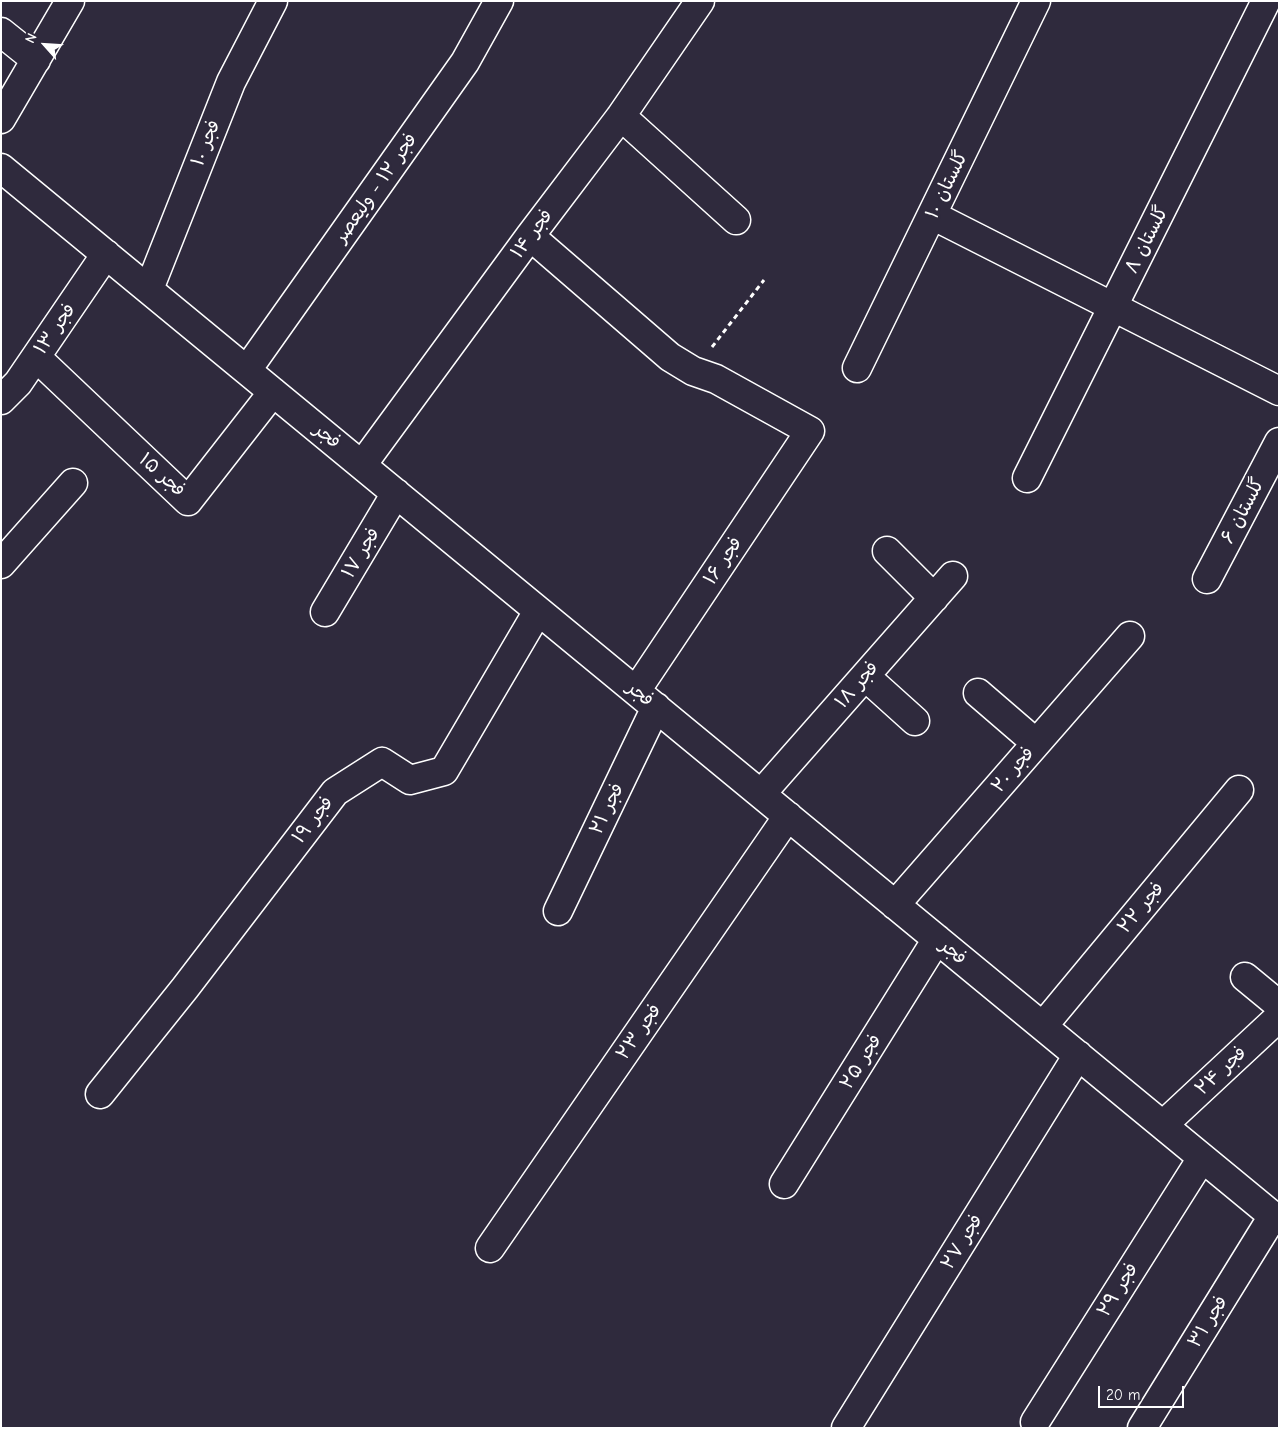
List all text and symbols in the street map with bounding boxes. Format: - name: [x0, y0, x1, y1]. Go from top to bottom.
- north arrow: [20, 20, 70, 70]
- text: N: [21, 30, 41, 46]
- street label: فجر ۱۰: [186, 117, 226, 169]
- street label: فجر ۱۲ - ولیعصر: [330, 129, 422, 247]
- street label: گلستان ۱۰: [921, 147, 973, 223]
- street label: گلستان ۸: [1120, 202, 1174, 278]
- street label: فجر ۱۴: [506, 205, 558, 263]
- street label: فجر ۱۳: [29, 299, 81, 359]
- street label: فجر: [309, 418, 345, 454]
- street label: فجر ۱۵: [134, 448, 190, 502]
- street label: گلستان ۶: [1216, 474, 1270, 548]
- street label: فجر ۱۷: [337, 524, 385, 582]
- street label: فجر ۱۶: [699, 533, 747, 589]
- street label: فجر ۱۸: [830, 657, 884, 713]
- street label: فجر: [622, 676, 658, 712]
- street label: فجر ۲۰: [987, 742, 1039, 798]
- street label: فجر ۲۱: [585, 780, 629, 838]
- street label: فجر ۱۹: [288, 792, 338, 848]
- street label: فجر ۲۲: [1113, 878, 1169, 938]
- street label: فجر: [935, 934, 971, 970]
- street label: فجر ۲۳: [612, 1000, 666, 1064]
- street label: فجر ۲۵: [835, 1030, 887, 1094]
- street label: فجر ۲۴: [1191, 1042, 1251, 1100]
- street label: فجر ۲۷: [936, 1210, 988, 1274]
- street label: فجر ۲۹: [1093, 1259, 1143, 1321]
- street label: فجر ۳۱: [1183, 1292, 1233, 1352]
- scale bar: [1100, 1376, 1186, 1408]
- text: 20 m: [1106, 1386, 1140, 1404]

